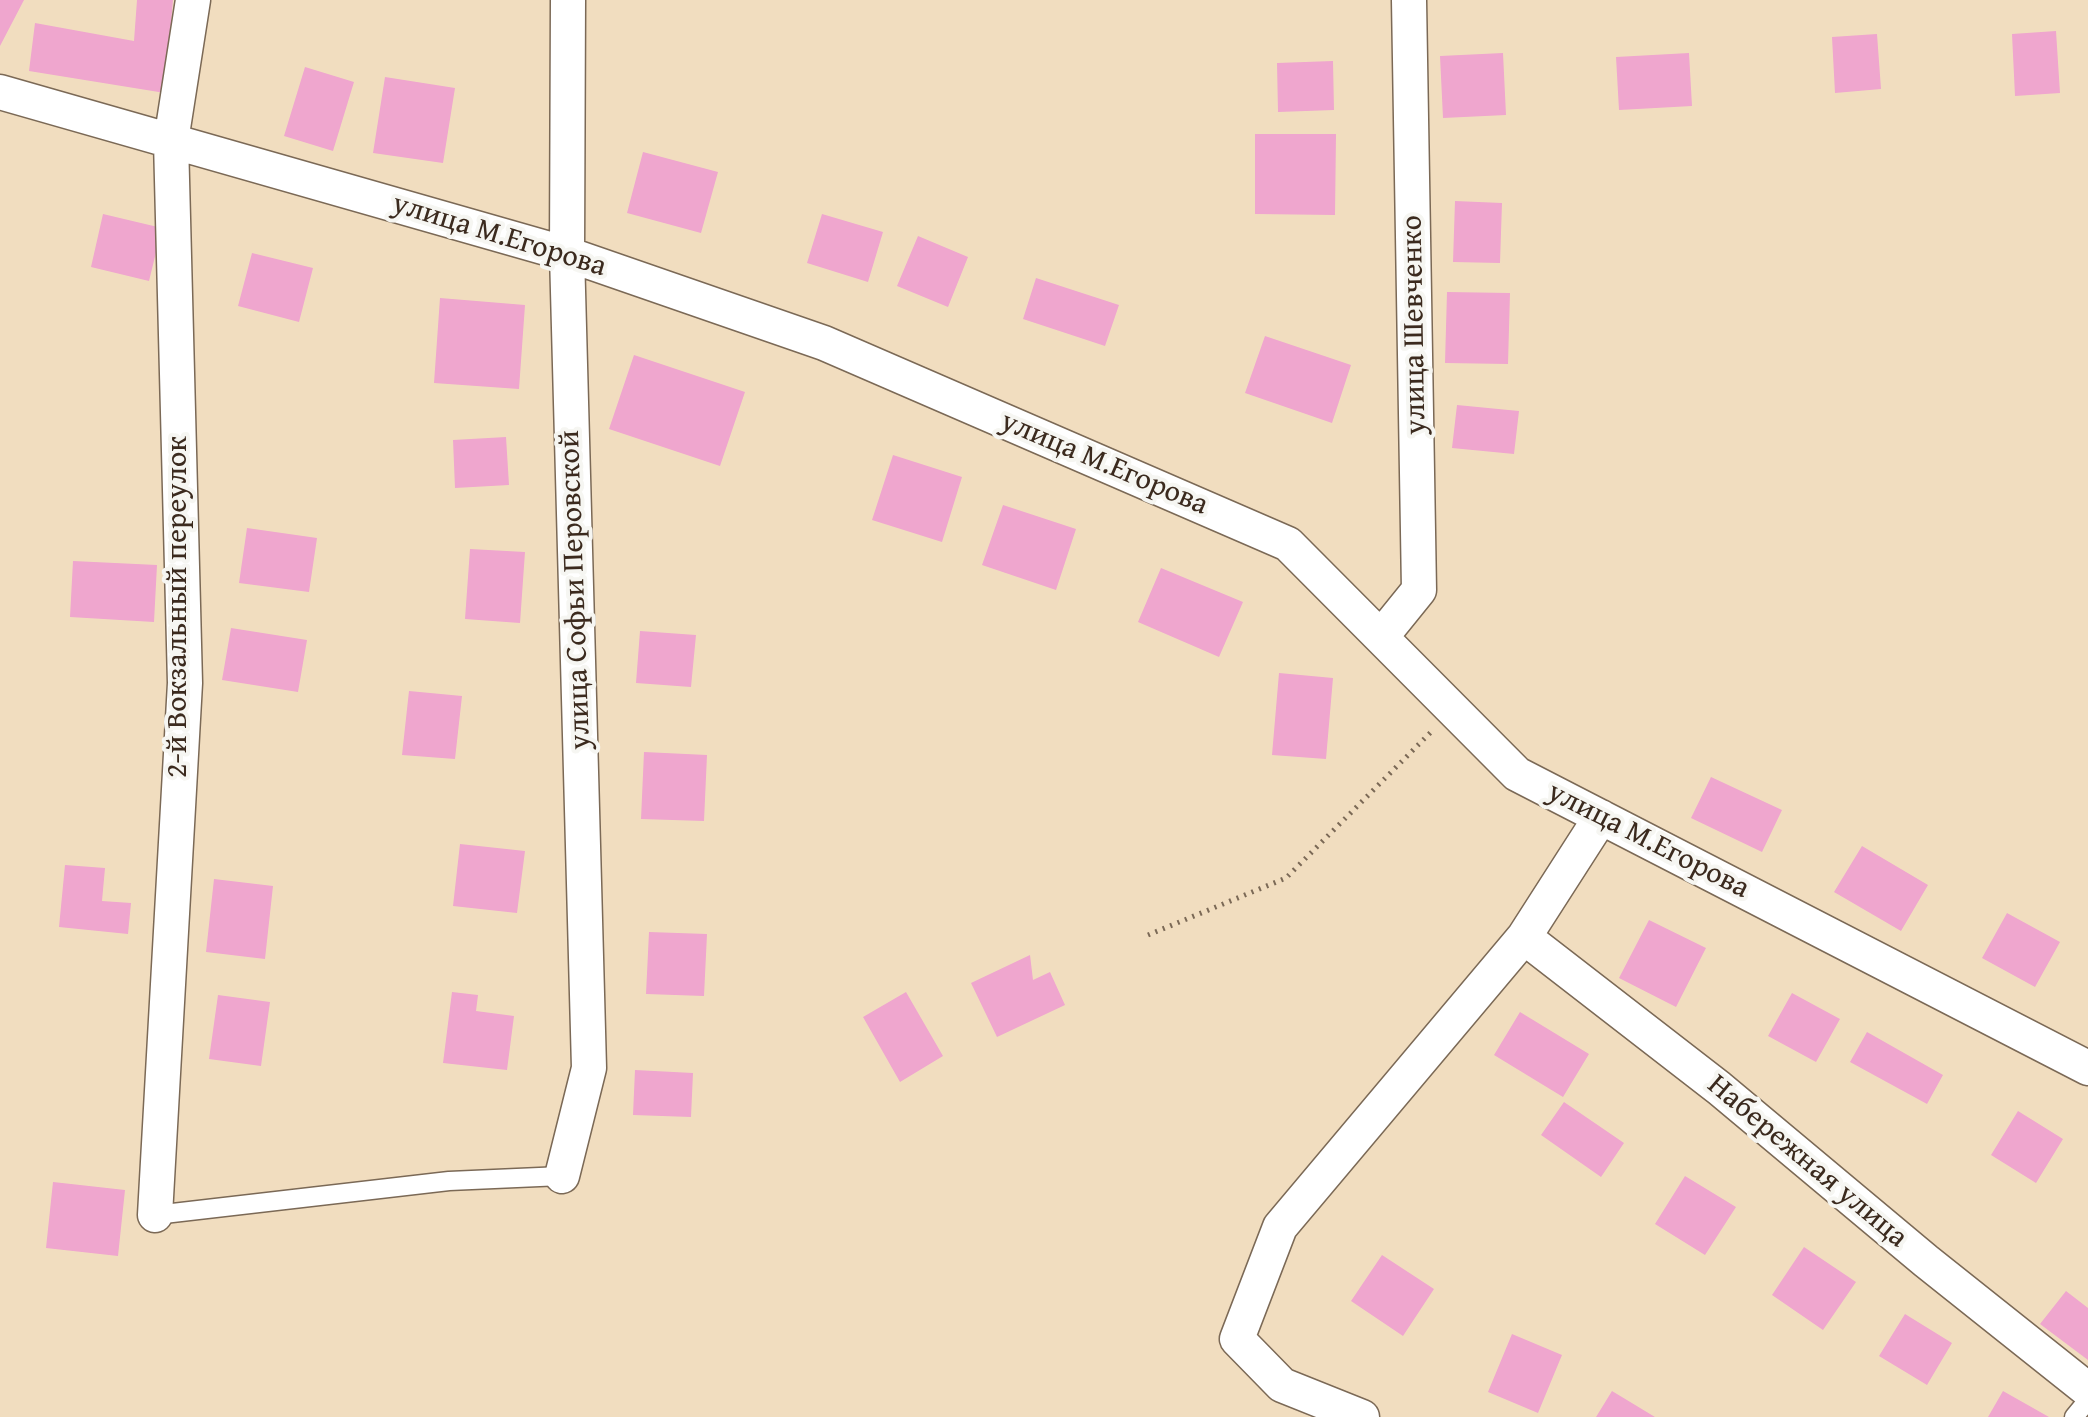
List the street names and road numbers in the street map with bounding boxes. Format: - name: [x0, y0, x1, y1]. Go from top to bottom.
- street label: улица М.Егорова: [388, 186, 610, 286]
- street label: улица Шевченко: [1395, 215, 1435, 435]
- street label: улица М.Егорова: [995, 404, 1213, 524]
- street label: улица Софьи Перовской: [552, 430, 600, 750]
- street label: 2-й Вокзальный переулок: [160, 436, 196, 778]
- street label: улица М.Егорова: [1541, 775, 1755, 907]
- street label: Набережная улица: [1700, 1068, 1914, 1256]

